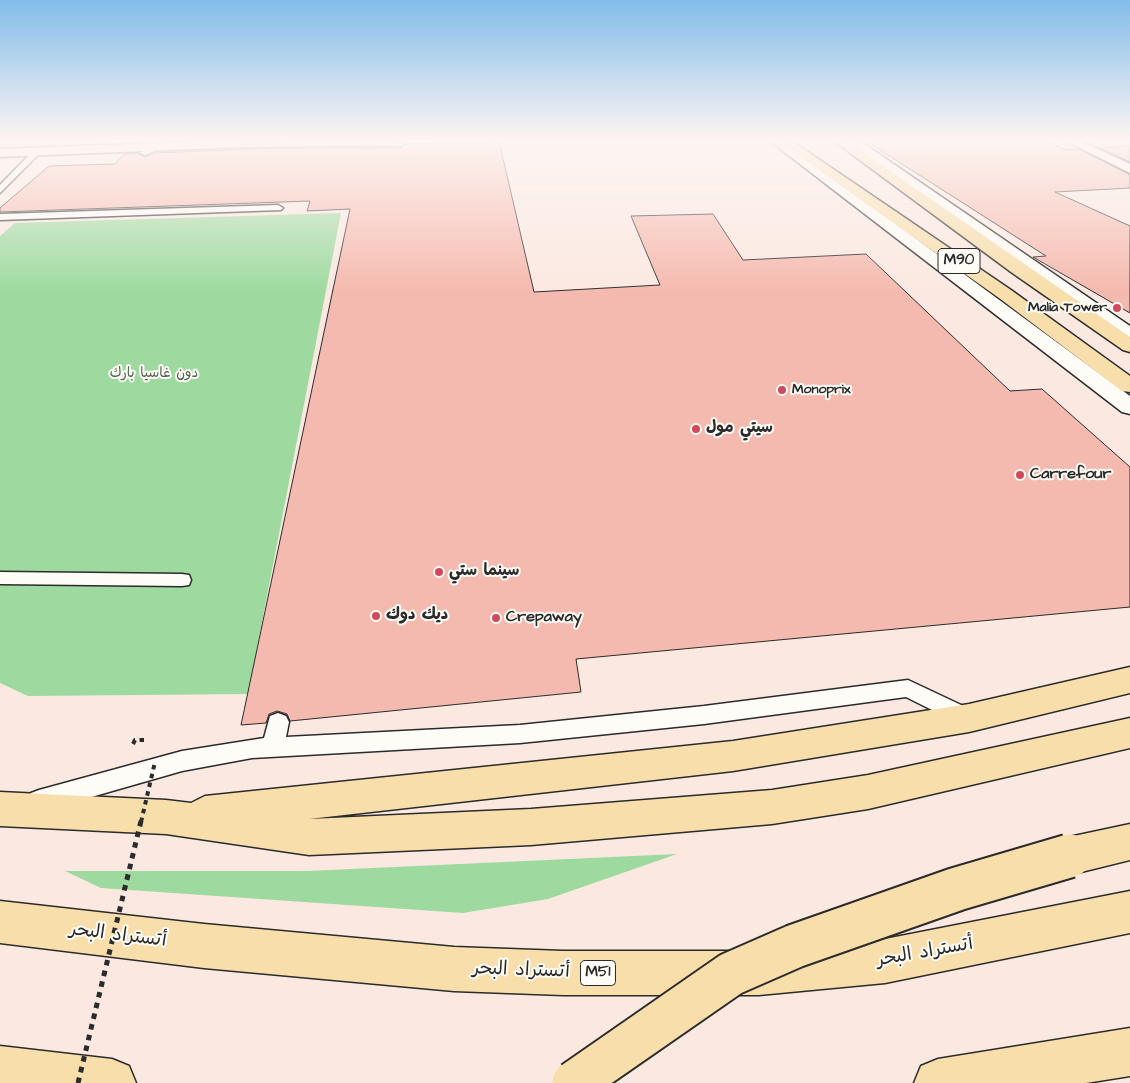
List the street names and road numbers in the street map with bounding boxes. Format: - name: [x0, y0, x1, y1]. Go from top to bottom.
- road number: M90: [938, 248, 980, 274]
- street label: أتستراد البحر: [68, 919, 168, 953]
- street label: أتستراد البحر: [875, 933, 975, 973]
- street label: أتستراد البحر: [472, 958, 570, 984]
- road number: M51: [580, 960, 616, 986]

